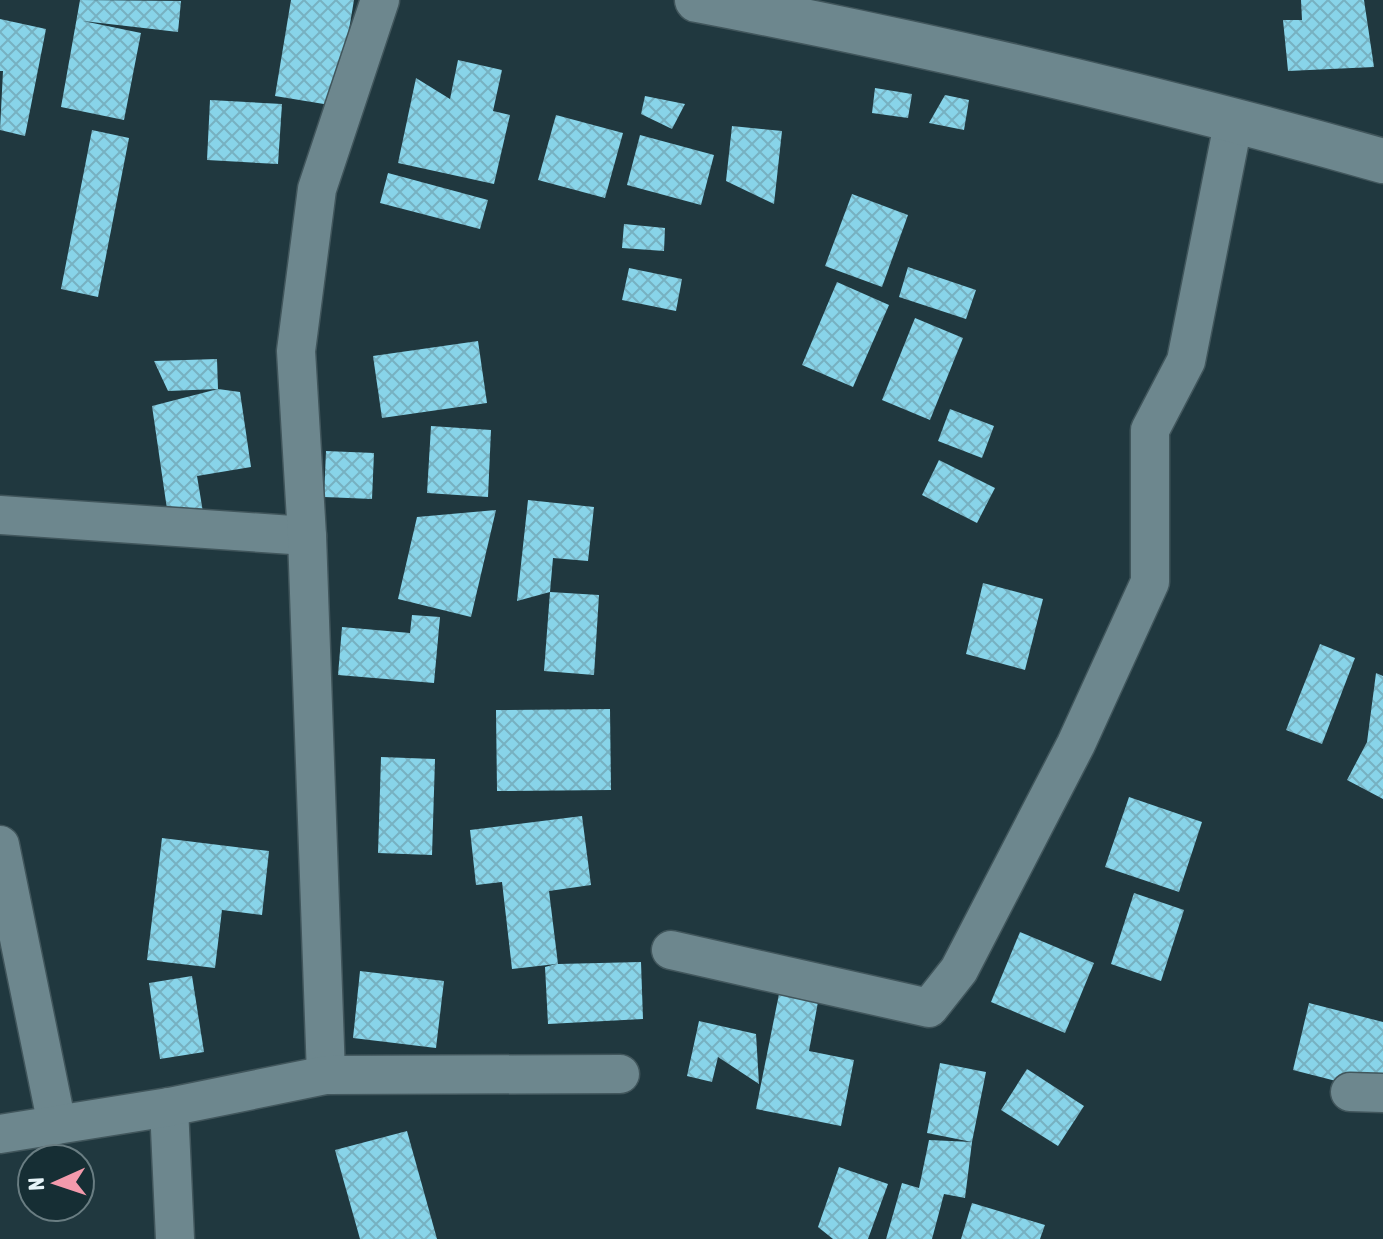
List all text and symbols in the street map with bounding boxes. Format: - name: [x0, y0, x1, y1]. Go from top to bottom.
- north arrow: [16, 1143, 96, 1223]
- text: N: [23, 1177, 49, 1191]

